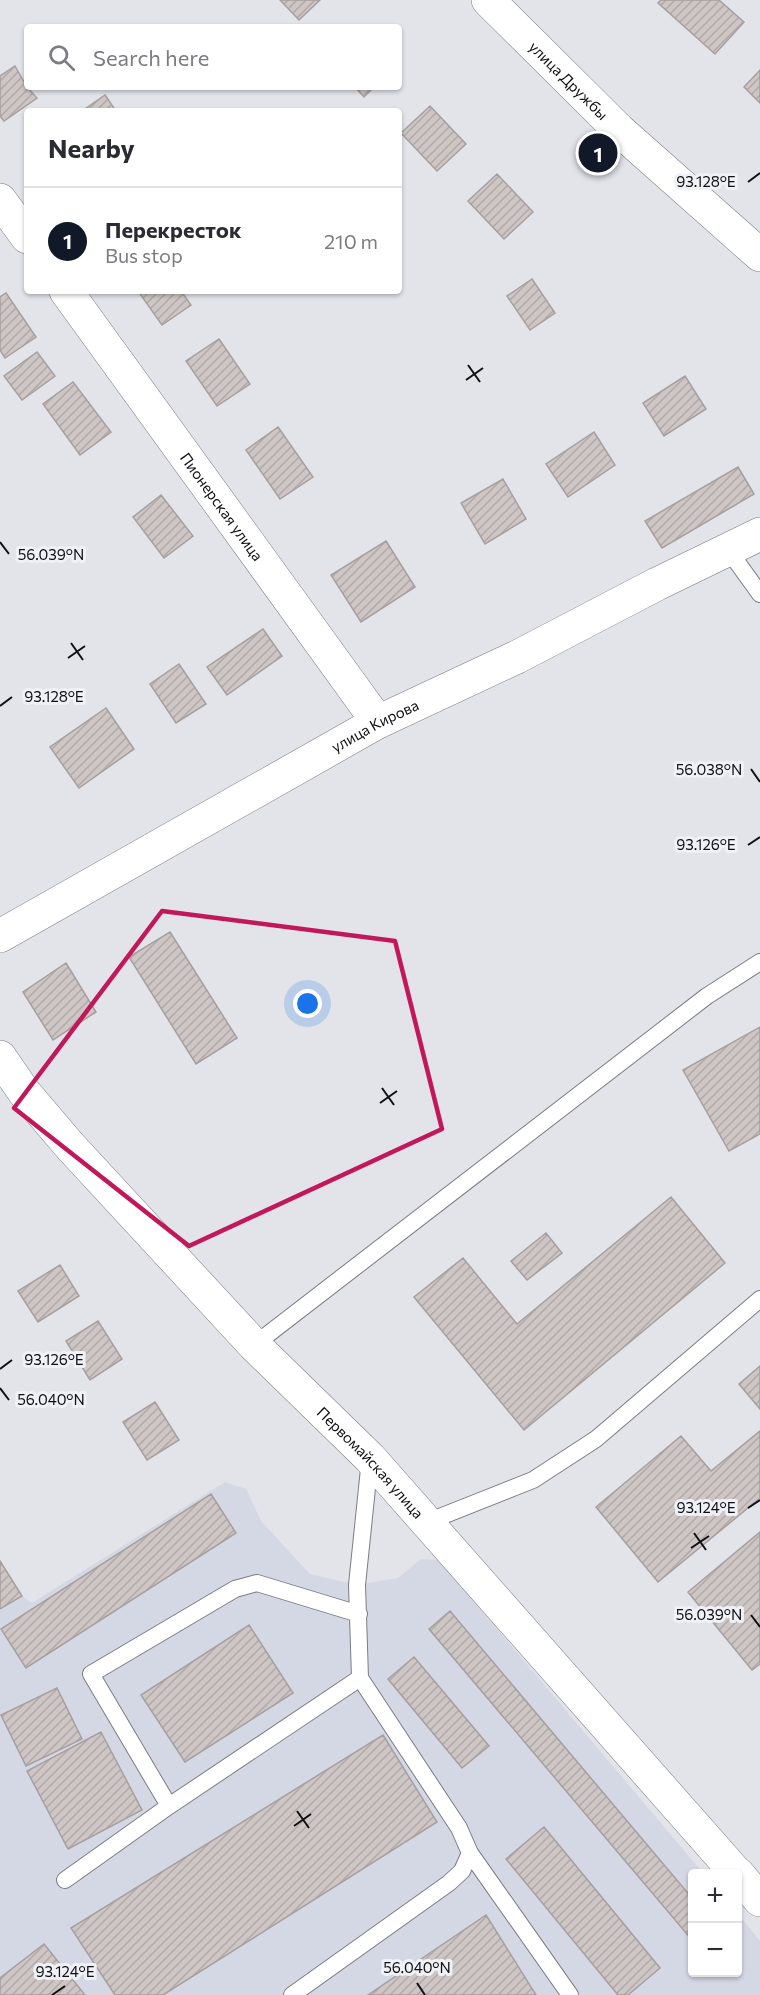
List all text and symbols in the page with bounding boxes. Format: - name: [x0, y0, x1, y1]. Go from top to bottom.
- search box: [24, 24, 402, 90]
- street label: улица Дружбы: [526, 37, 612, 123]
- icon: search: [45, 41, 78, 74]
- text: Search here: [93, 44, 209, 71]
- pin: 1: [578, 130, 618, 176]
- text: Nearby: [48, 132, 135, 163]
- text: 93.128°E: [676, 172, 736, 190]
- text: Перекресток: [105, 216, 242, 243]
- text: 1: [63, 229, 72, 253]
- text: 210 m: [324, 229, 378, 253]
- text: Bus stop: [105, 243, 183, 267]
- street label: Пионерская улица: [177, 449, 267, 564]
- text: 56.039°N: [18, 545, 84, 563]
- text: 93.128°E: [24, 687, 84, 705]
- street label: улица Кирова: [328, 695, 421, 756]
- text: 56.038°N: [676, 760, 742, 778]
- text: 93.126°E: [676, 835, 736, 853]
- your location: [293, 989, 322, 1018]
- text: 93.126°E: [24, 1350, 84, 1368]
- text: 56.040°N: [17, 1390, 85, 1408]
- street label: Первомайская улица: [314, 1403, 428, 1522]
- text: 93.124°E: [676, 1498, 736, 1516]
- text: 56.039°N: [676, 1605, 742, 1623]
- map controls: [688, 1869, 742, 1977]
- button: +: [688, 1869, 742, 1923]
- button: −: [688, 1923, 742, 1977]
- text: 56.040°N: [383, 1958, 451, 1976]
- text: 93.124°E: [35, 1962, 95, 1980]

